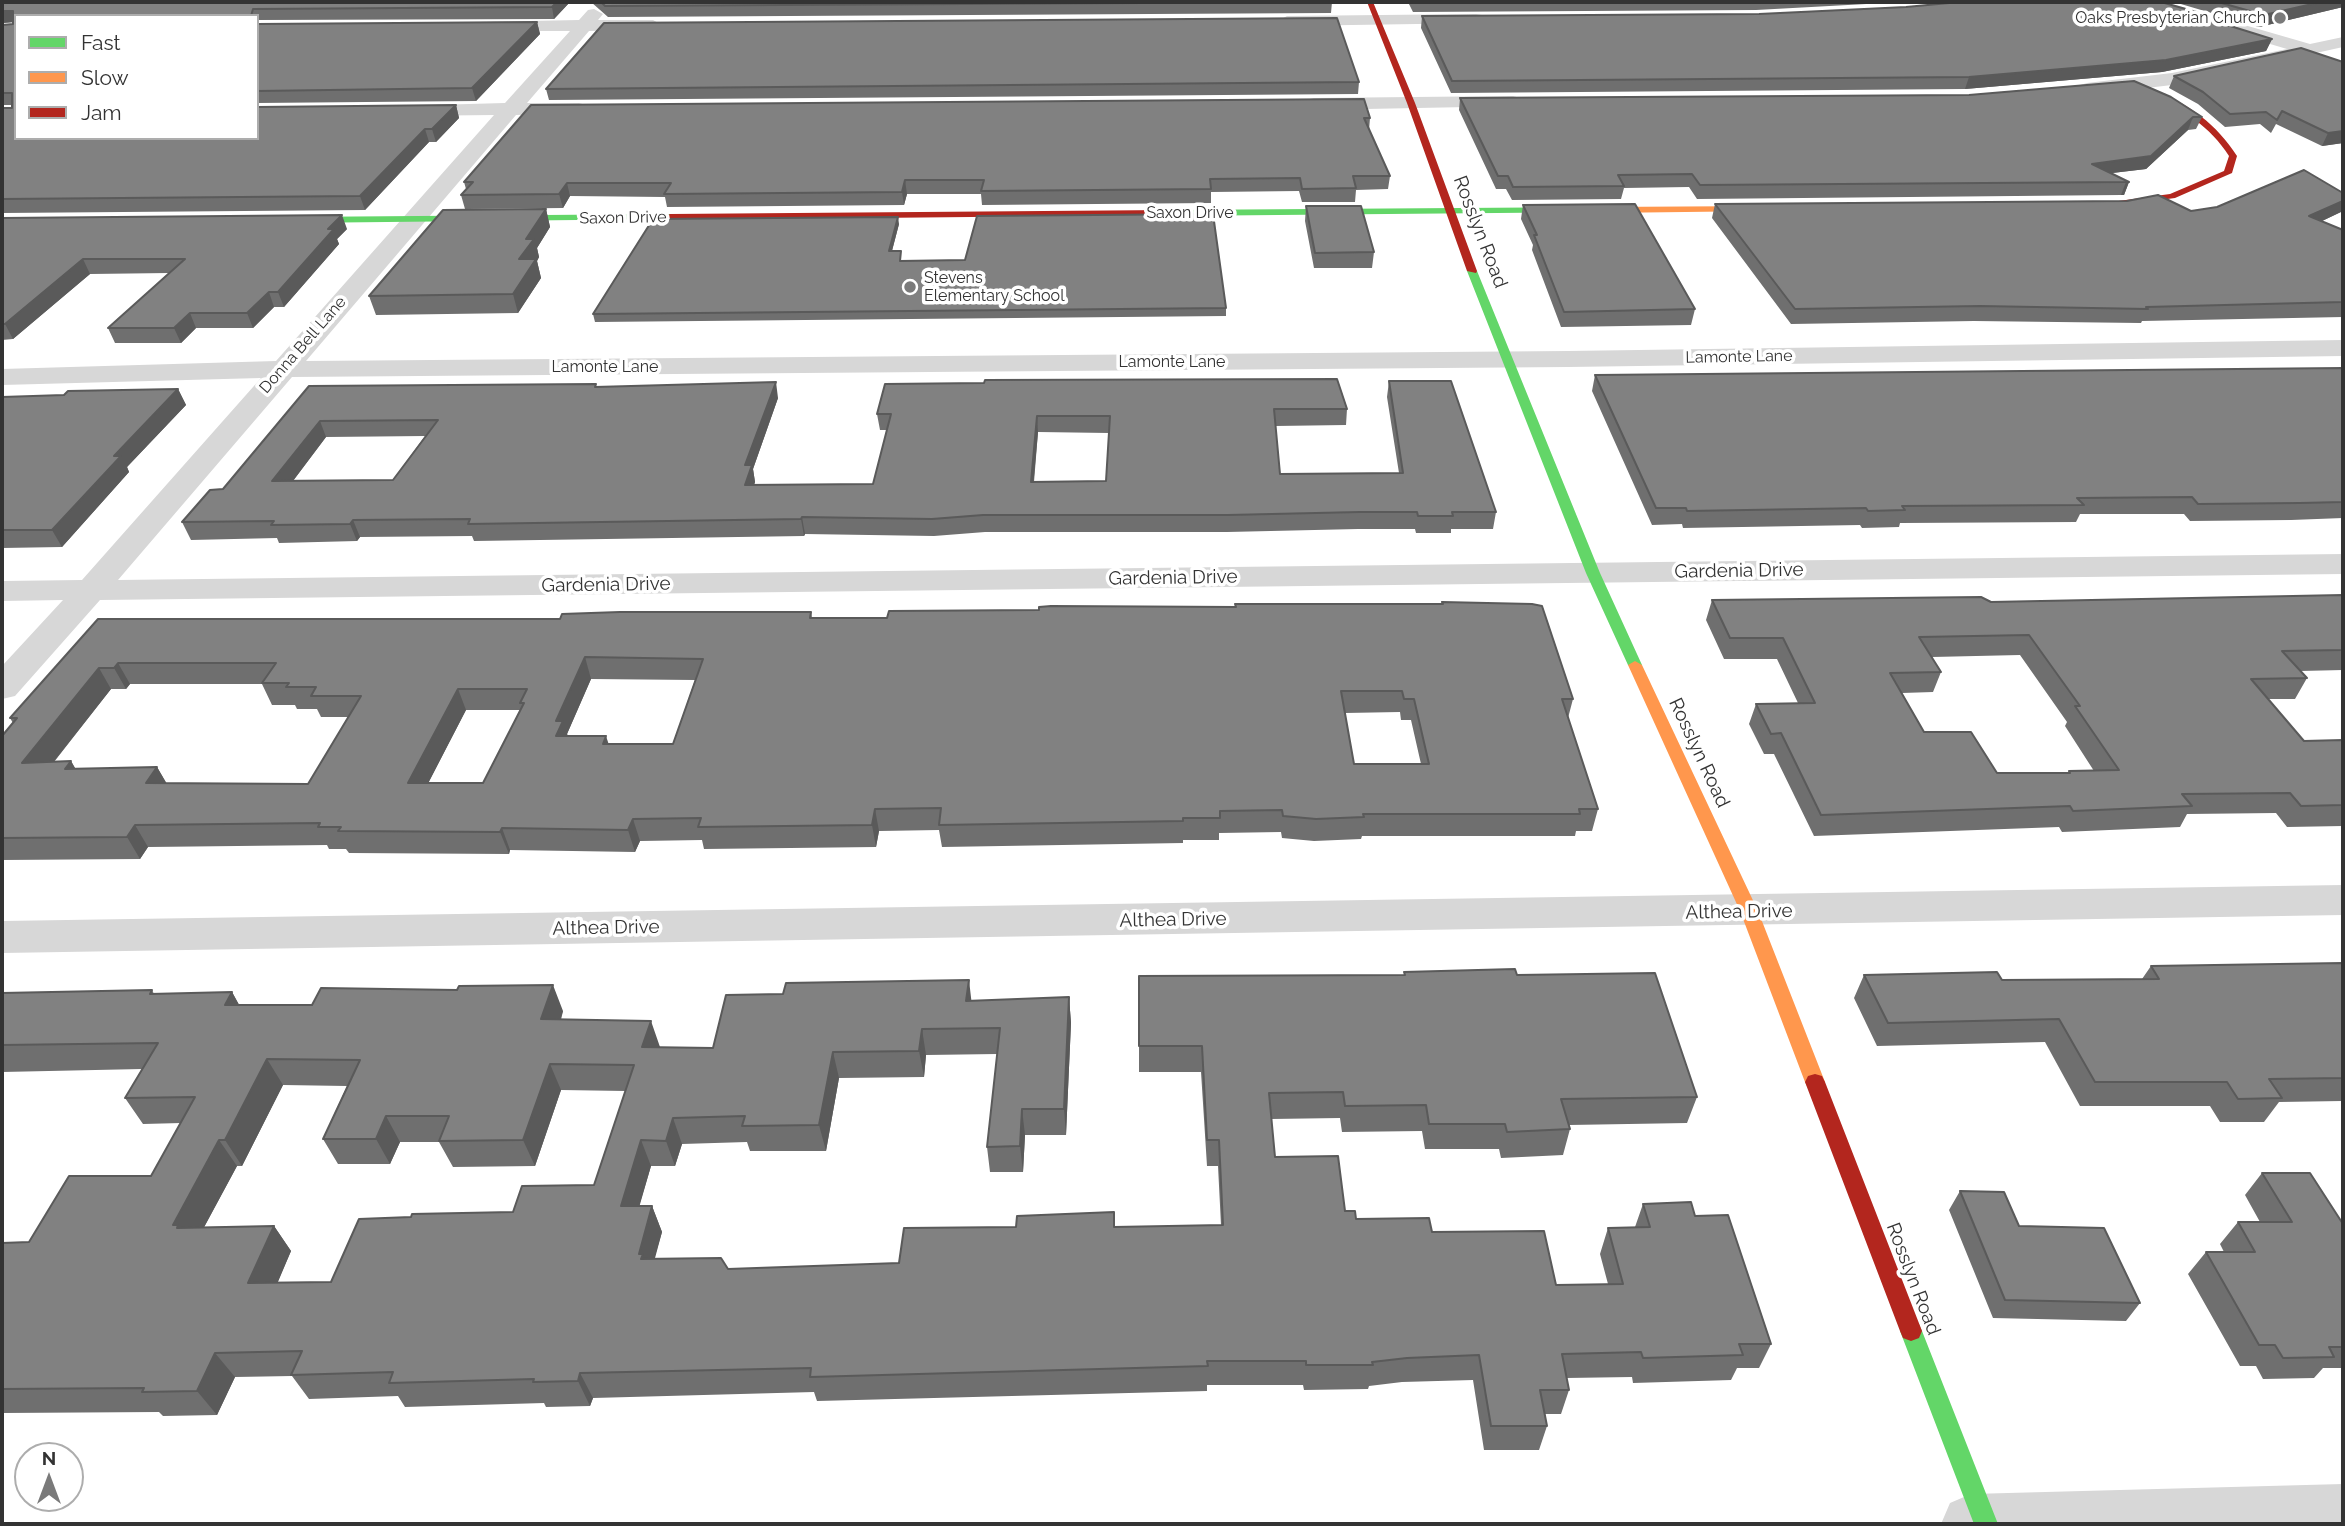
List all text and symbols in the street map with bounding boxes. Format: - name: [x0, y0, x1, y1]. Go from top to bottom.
- place label: Oaks Presbyterian Church: [2075, 8, 2266, 28]
- marker: Oaks Presbyterian Church: [2272, 10, 2288, 26]
- legend: [14, 14, 259, 140]
- text: Fast: [81, 30, 121, 55]
- text: Slow: [81, 65, 129, 90]
- text: Jam: [81, 100, 122, 125]
- street label: Rosslyn Road: [1448, 173, 1512, 291]
- street label: Saxon Drive: [1146, 203, 1234, 223]
- street label: Saxon Drive: [579, 208, 667, 228]
- place label: Stevens Elementary School: [924, 268, 1064, 306]
- marker: Stevens Elementary School: [902, 279, 918, 295]
- street label: Donna Bell Lane: [256, 293, 350, 397]
- street label: Lamonte Lane: [1685, 346, 1793, 368]
- street label: Lamonte Lane: [1119, 352, 1225, 372]
- street label: Lamonte Lane: [552, 357, 658, 377]
- street label: Gardenia Drive: [1674, 558, 1804, 584]
- street label: Gardenia Drive: [1108, 565, 1238, 591]
- street label: Gardenia Drive: [541, 572, 671, 598]
- street label: Rosslyn Road: [1664, 695, 1734, 811]
- street label: Althea Drive: [1685, 900, 1793, 924]
- street label: Althea Drive: [1119, 908, 1227, 932]
- street label: Althea Drive: [552, 916, 660, 940]
- street label: Rosslyn Road: [1881, 1220, 1945, 1338]
- north arrow: [14, 1442, 84, 1512]
- text: N: [42, 1447, 56, 1469]

